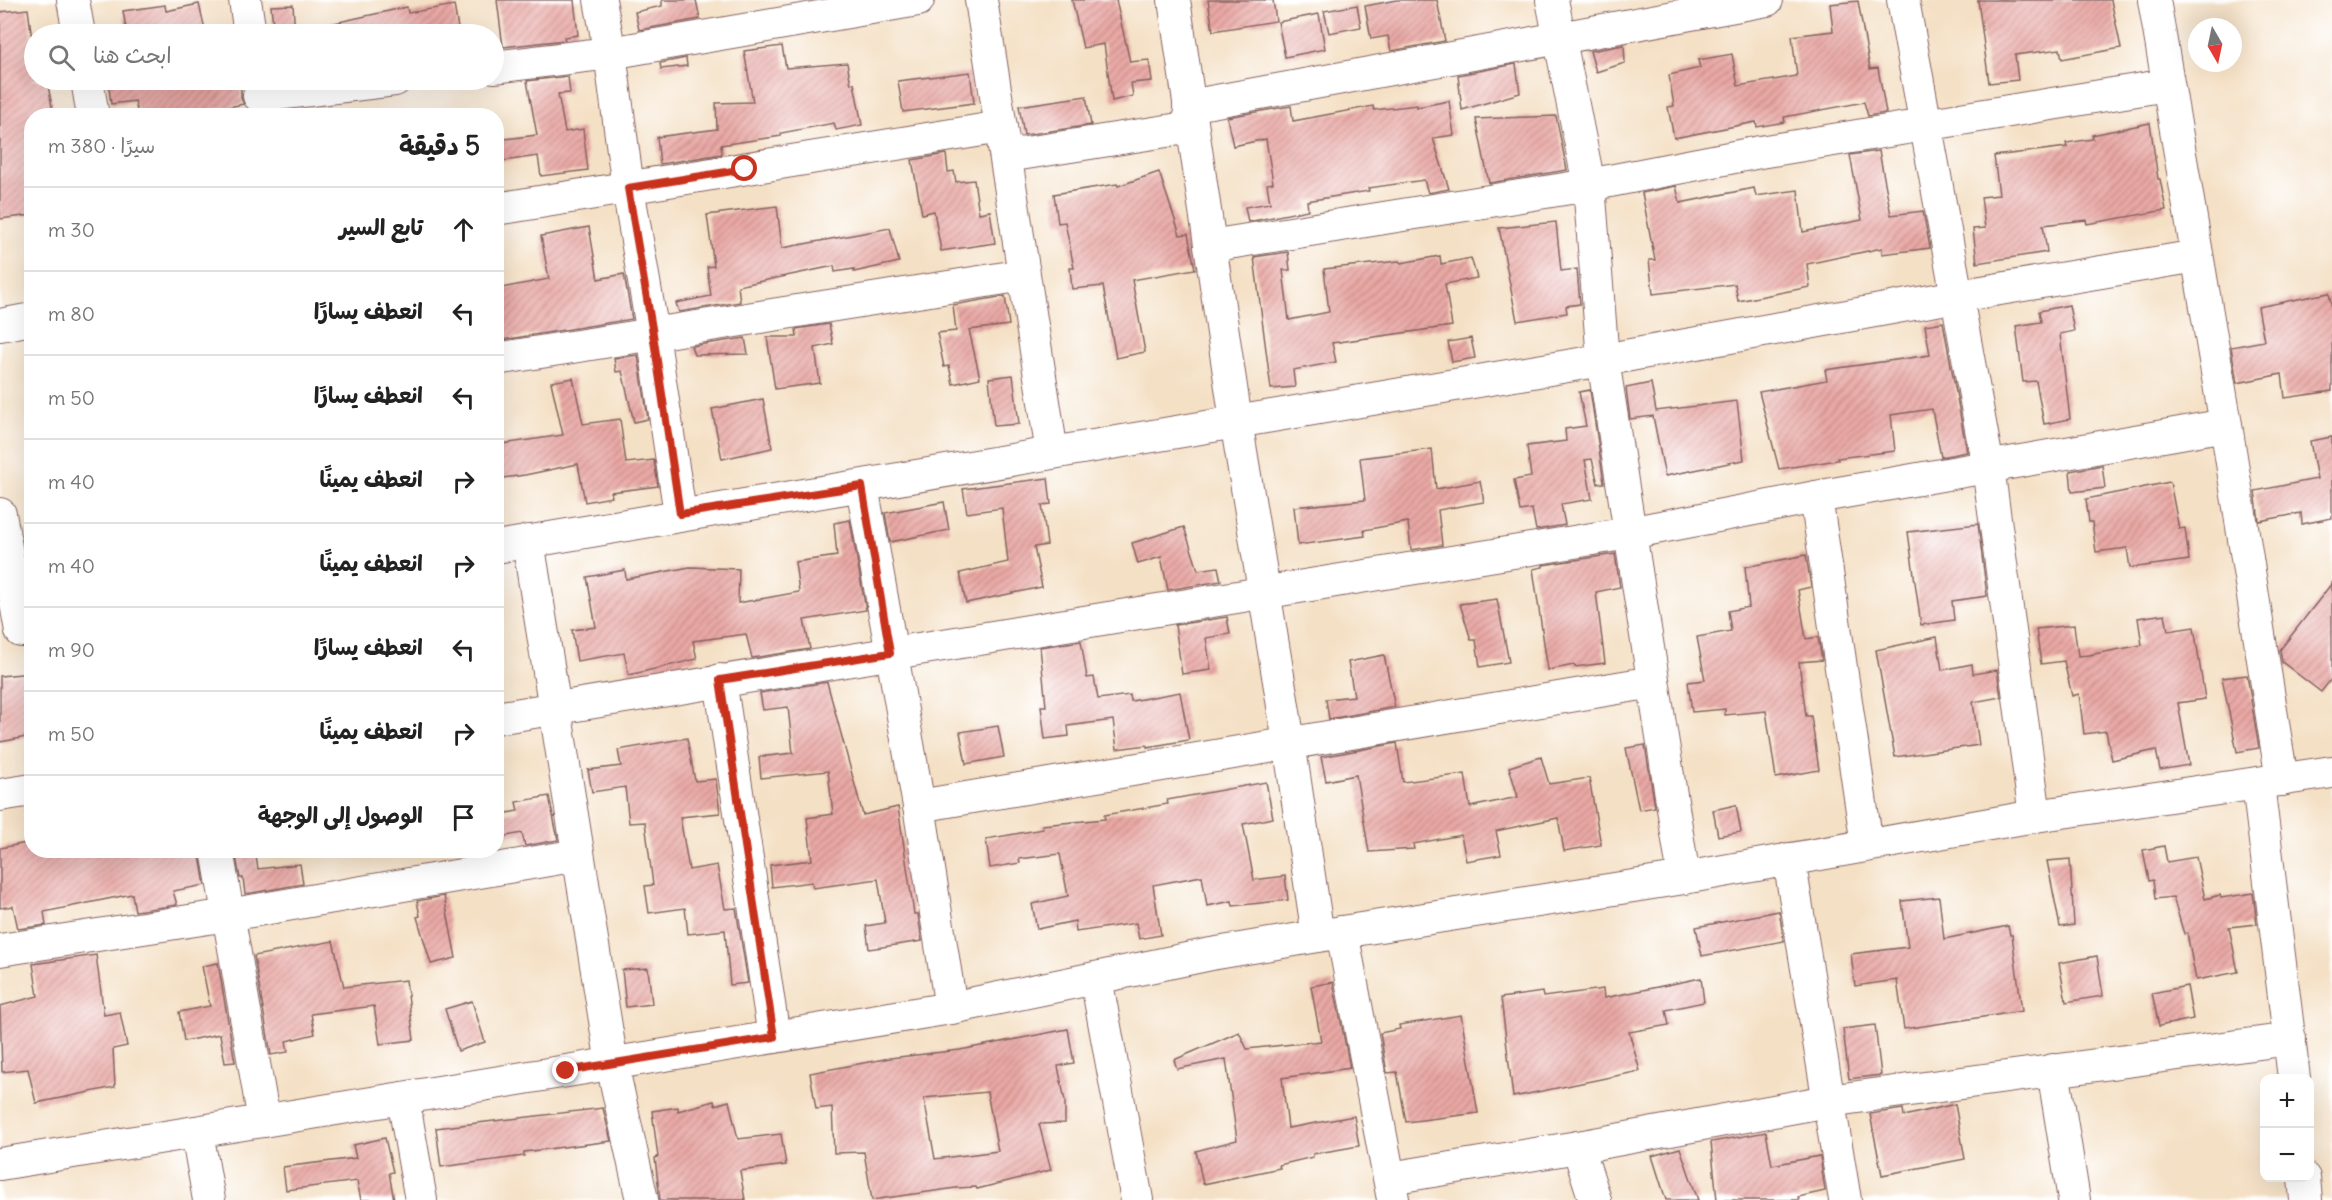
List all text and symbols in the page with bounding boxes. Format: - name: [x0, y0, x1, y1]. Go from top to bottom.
- north arrow: [2188, 18, 2242, 72]
- search box: [24, 24, 504, 90]
- icon: search: [45, 41, 78, 74]
- text: ابحث هنا: [93, 41, 172, 69]
- text: 5 دقيقة: [399, 129, 480, 162]
- text: سيرًا · 380 m: [48, 133, 155, 158]
- route start: [731, 155, 757, 181]
- text: تابع السير: [339, 213, 423, 241]
- icon: ahead: [447, 213, 480, 246]
- text: 30 m: [48, 217, 95, 242]
- text: انعطف يسارًا: [314, 297, 423, 325]
- icon: left: [447, 297, 480, 330]
- text: 80 m: [48, 301, 95, 326]
- text: انعطف يسارًا: [314, 381, 423, 409]
- icon: left: [447, 381, 480, 414]
- text: 50 m: [48, 385, 95, 410]
- text: انعطف يمينًا: [320, 465, 423, 493]
- icon: right: [447, 465, 480, 498]
- text: 40 m: [48, 469, 95, 494]
- text: انعطف يمينًا: [320, 549, 423, 577]
- icon: right: [447, 549, 480, 582]
- text: 40 m: [48, 553, 95, 578]
- text: انعطف يسارًا: [314, 633, 423, 661]
- icon: left: [447, 633, 480, 666]
- text: 90 m: [48, 637, 95, 662]
- text: انعطف يمينًا: [320, 717, 423, 745]
- icon: right: [447, 717, 480, 750]
- text: 50 m: [48, 721, 95, 746]
- text: الوصول إلى الوجهة: [258, 801, 423, 829]
- icon: arrive: [447, 801, 480, 834]
- route end: [552, 1057, 578, 1083]
- map controls: [2260, 1074, 2314, 1182]
- button: +: [2260, 1074, 2314, 1128]
- button: −: [2260, 1128, 2314, 1182]

